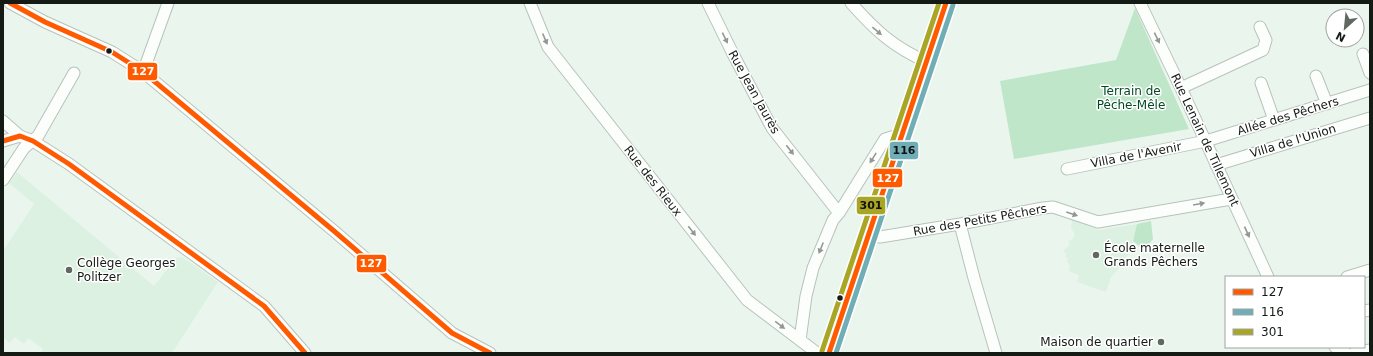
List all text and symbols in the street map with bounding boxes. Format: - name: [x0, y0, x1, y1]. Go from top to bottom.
- north arrow: [1325, 8, 1365, 48]
- one-way arrow: [872, 27, 883, 36]
- text: N: [1334, 29, 1348, 44]
- one-way arrow: [722, 32, 728, 44]
- one-way arrow: [1154, 32, 1160, 44]
- one-way arrow: [541, 33, 548, 45]
- unlabelled marker: [104, 46, 114, 56]
- street label: Rue Jean Jaurès: [725, 48, 783, 136]
- line badge: 127: [127, 62, 158, 81]
- text: 127: [132, 65, 154, 78]
- street label: Rue Lenain de Tillemont: [1168, 71, 1242, 209]
- park label: Terrain de Pêche-Mêle: [1097, 84, 1165, 112]
- street label: Allée des Pêchers: [1236, 94, 1340, 138]
- street label: Villa de l'Union: [1248, 121, 1338, 161]
- street label: Villa de l'Avenir: [1089, 139, 1183, 171]
- line badge: 116: [889, 141, 919, 160]
- street label: Rue des Rieux: [621, 143, 685, 219]
- text: 116: [893, 144, 916, 157]
- one-way arrow: [785, 145, 794, 156]
- one-way arrow: [870, 152, 877, 164]
- line badge: 127: [872, 168, 903, 188]
- text: 127: [877, 172, 899, 185]
- line badge: 301: [856, 196, 886, 215]
- text: 301: [860, 199, 882, 212]
- street label: Rue des Petits Pêchers: [912, 201, 1048, 239]
- one-way arrow: [1193, 201, 1205, 207]
- one-way arrow: [1066, 211, 1078, 217]
- one-way arrow: [688, 225, 697, 236]
- one-way arrow: [1244, 227, 1250, 238]
- place label: École maternelle Grands Pêchers: [1104, 240, 1205, 269]
- one-way arrow: [818, 242, 824, 253]
- marker: École maternelle Grands Pêchers: [1091, 250, 1101, 260]
- line badge: 127: [356, 254, 387, 273]
- place label: Collège Georges Politzer: [77, 256, 176, 284]
- text: 127: [360, 257, 382, 270]
- marker: Collège Georges Politzer: [64, 265, 74, 275]
- legend: [1225, 276, 1365, 348]
- text: 127: [1261, 285, 1284, 299]
- unlabelled marker: [835, 293, 845, 303]
- text: 116: [1261, 305, 1284, 319]
- one-way arrow: [775, 321, 786, 329]
- text: 301: [1261, 325, 1284, 339]
- place label: Maison de quartier: [1040, 335, 1153, 349]
- marker: Maison de quartier: [1156, 337, 1166, 347]

